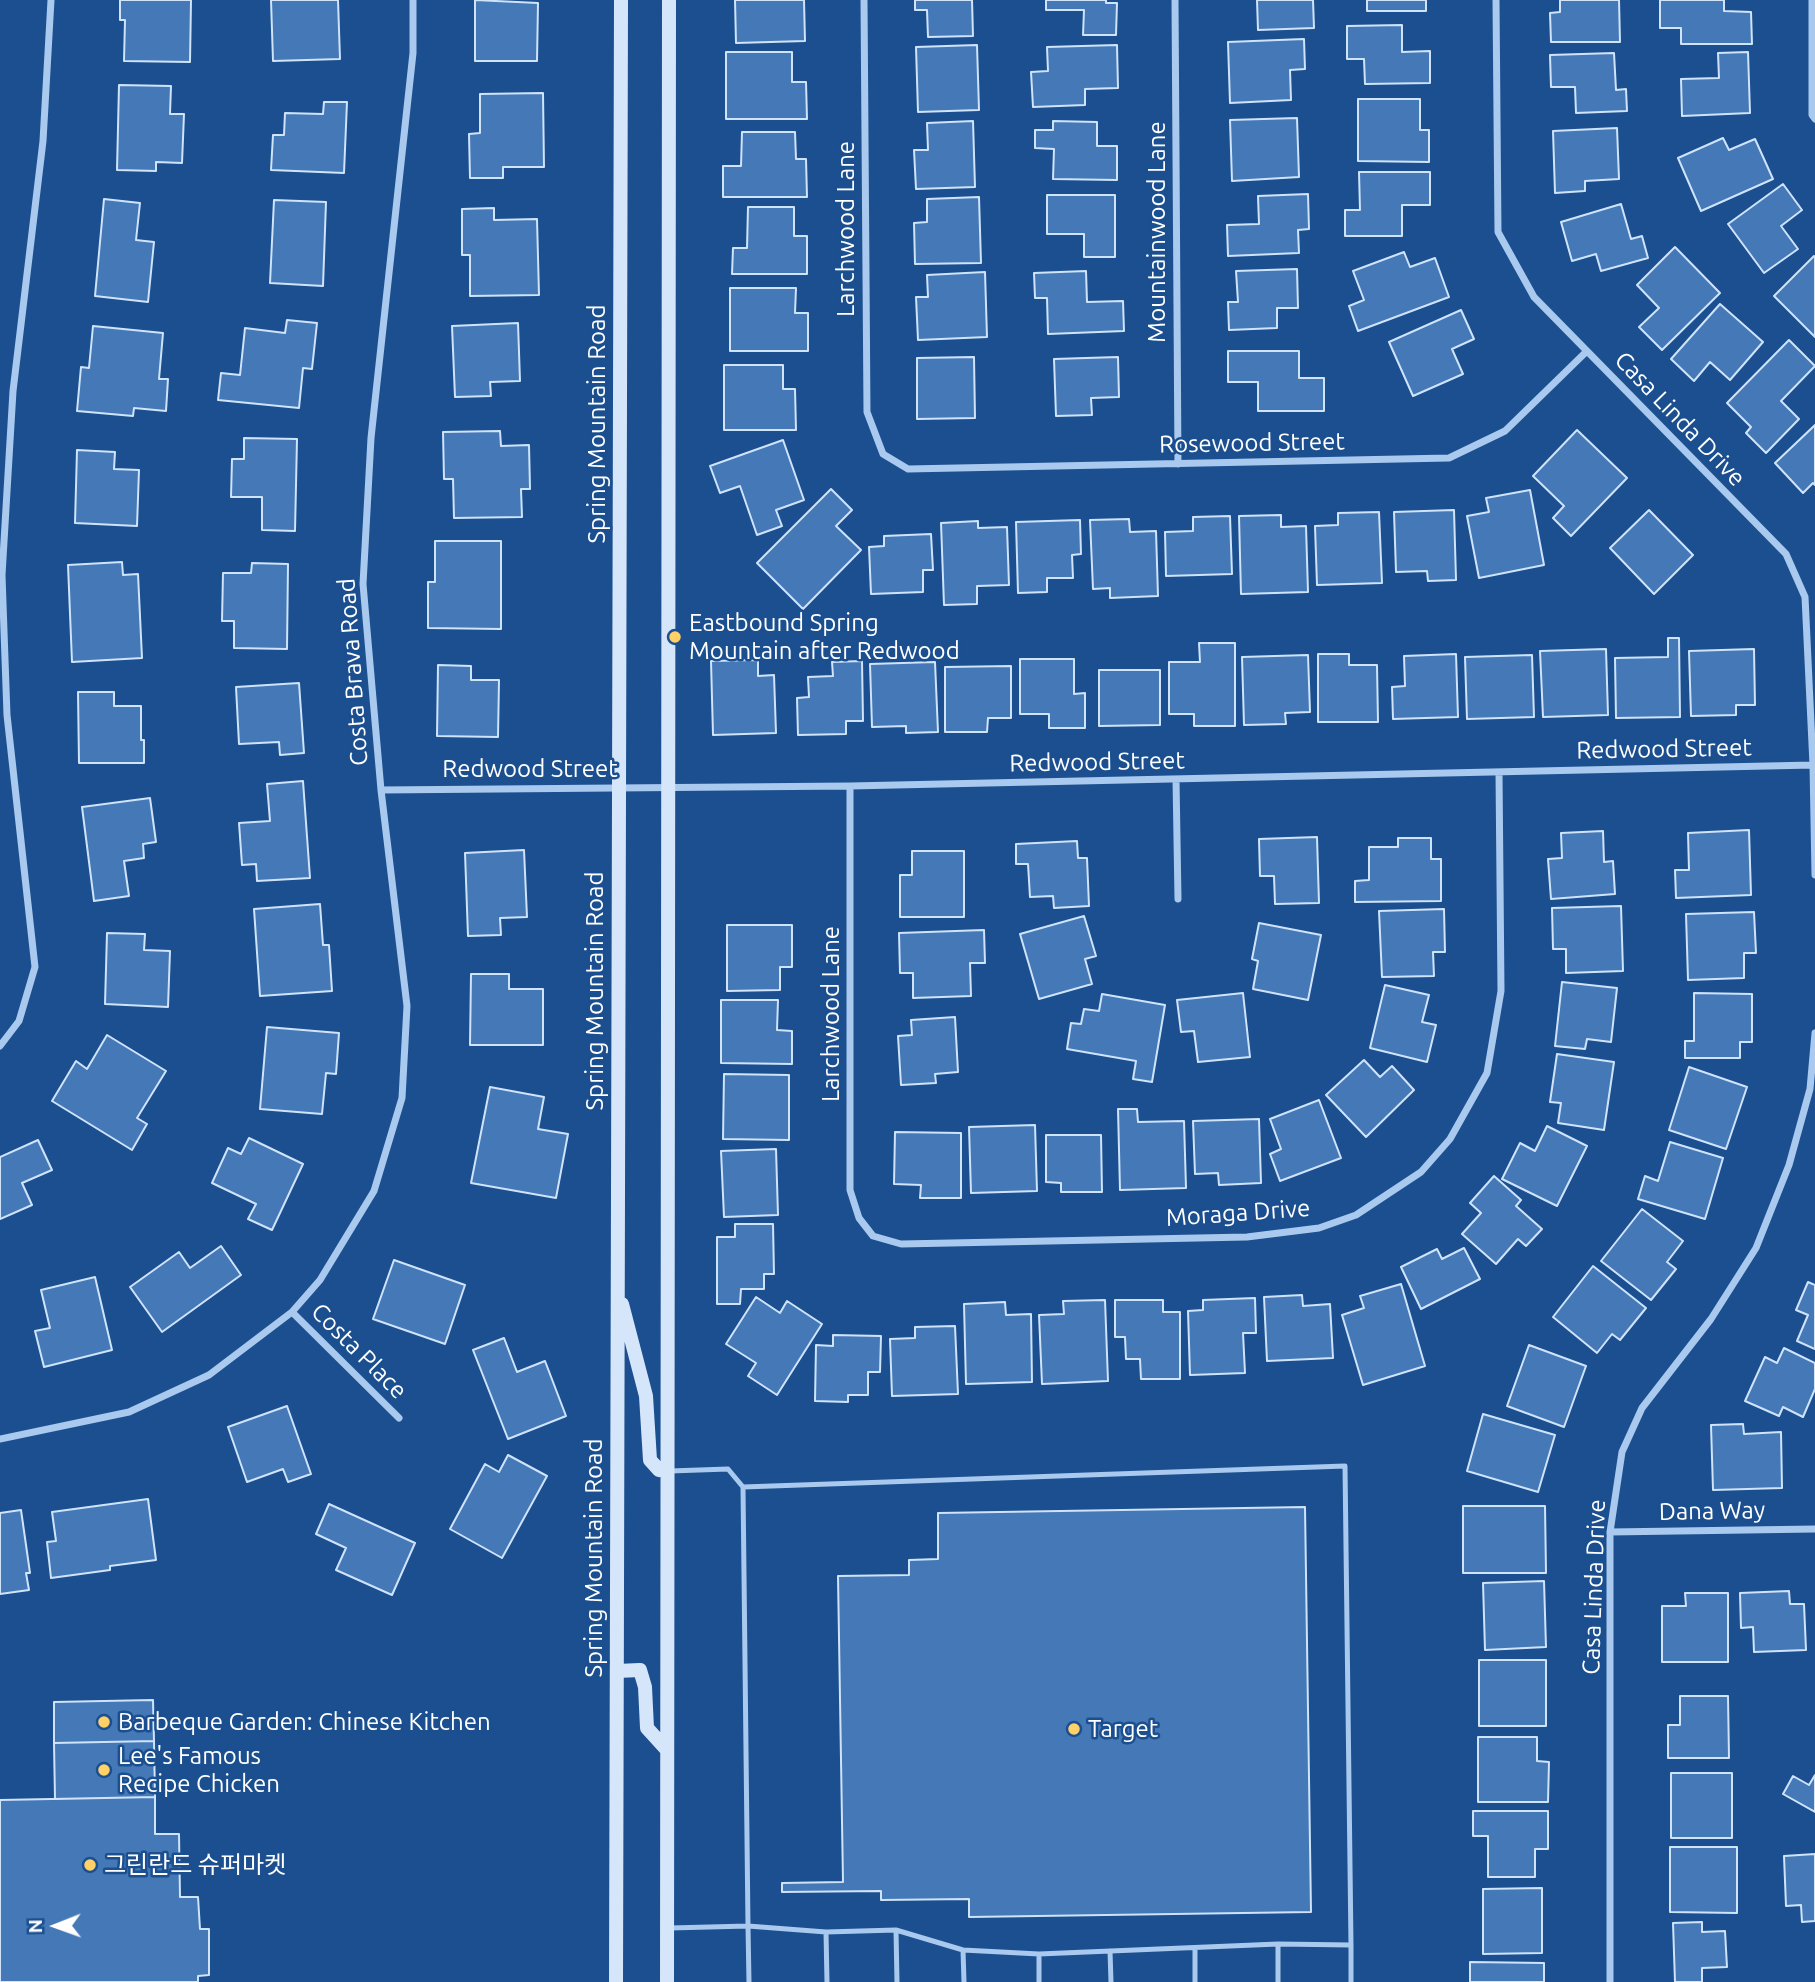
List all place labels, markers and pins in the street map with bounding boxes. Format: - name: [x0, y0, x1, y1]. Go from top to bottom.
- place label: Eastbound Spring Mountain after Redwood: [689, 609, 960, 665]
- marker: Eastbound Spring Mountain after Redwood: [667, 629, 683, 645]
- place label: Barbeque Garden: Chinese Kitchen: [118, 1708, 491, 1736]
- marker: Barbeque Garden: Chinese Kitchen: [96, 1714, 112, 1730]
- place label: Target: [1088, 1715, 1158, 1743]
- marker: Target: [1066, 1721, 1082, 1737]
- place label: Lee's Famous Recipe Chicken: [118, 1742, 280, 1798]
- marker: Lee's Famous Recipe Chicken: [96, 1762, 112, 1778]
- place label: 그린란드 슈퍼마켓: [104, 1851, 286, 1879]
- marker: 그린란드 슈퍼마켓: [82, 1857, 98, 1873]

